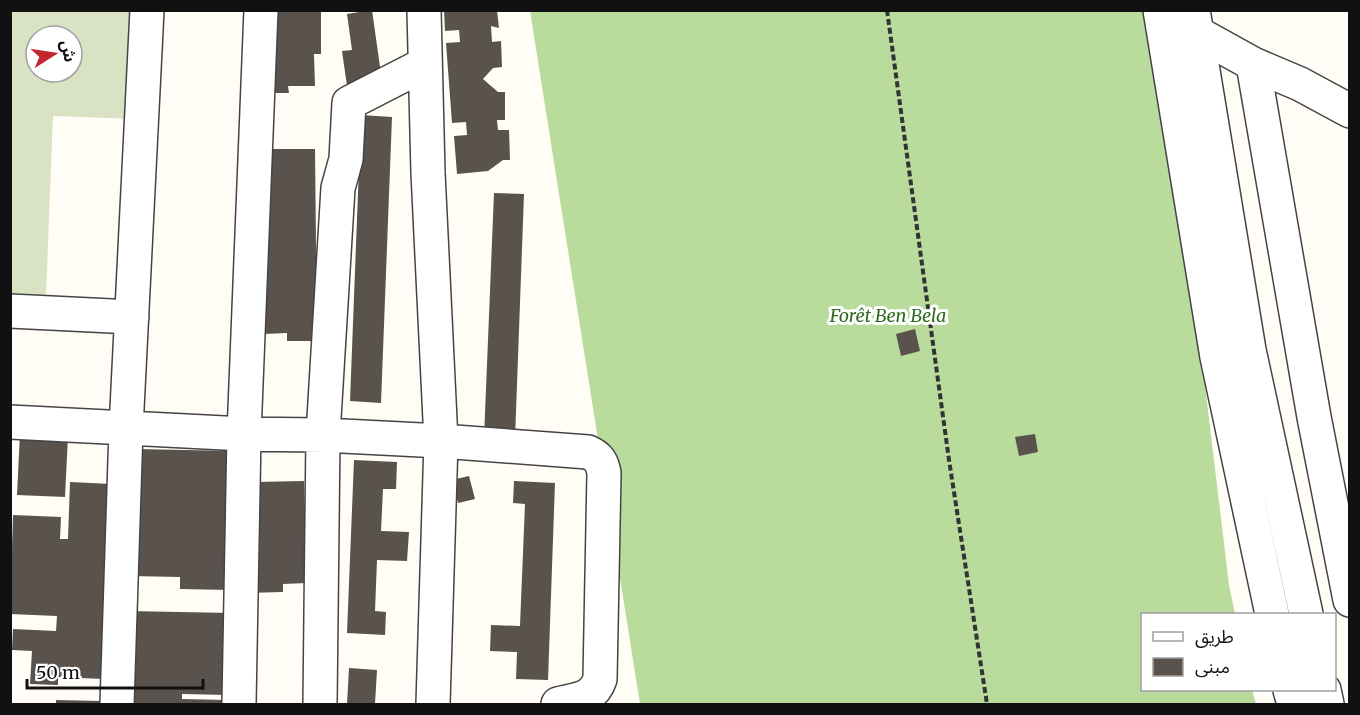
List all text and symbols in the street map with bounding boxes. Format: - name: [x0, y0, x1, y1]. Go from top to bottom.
- north arrow: [24, 24, 84, 84]
- text: ش: [57, 38, 81, 64]
- park label: Forêt Ben Bela: [829, 304, 946, 327]
- legend: [1141, 613, 1336, 691]
- text: طريق: [1195, 625, 1234, 648]
- scale bar: [27, 652, 202, 690]
- text: مبنى: [1195, 655, 1230, 678]
- text: 50 m: [36, 661, 80, 684]

